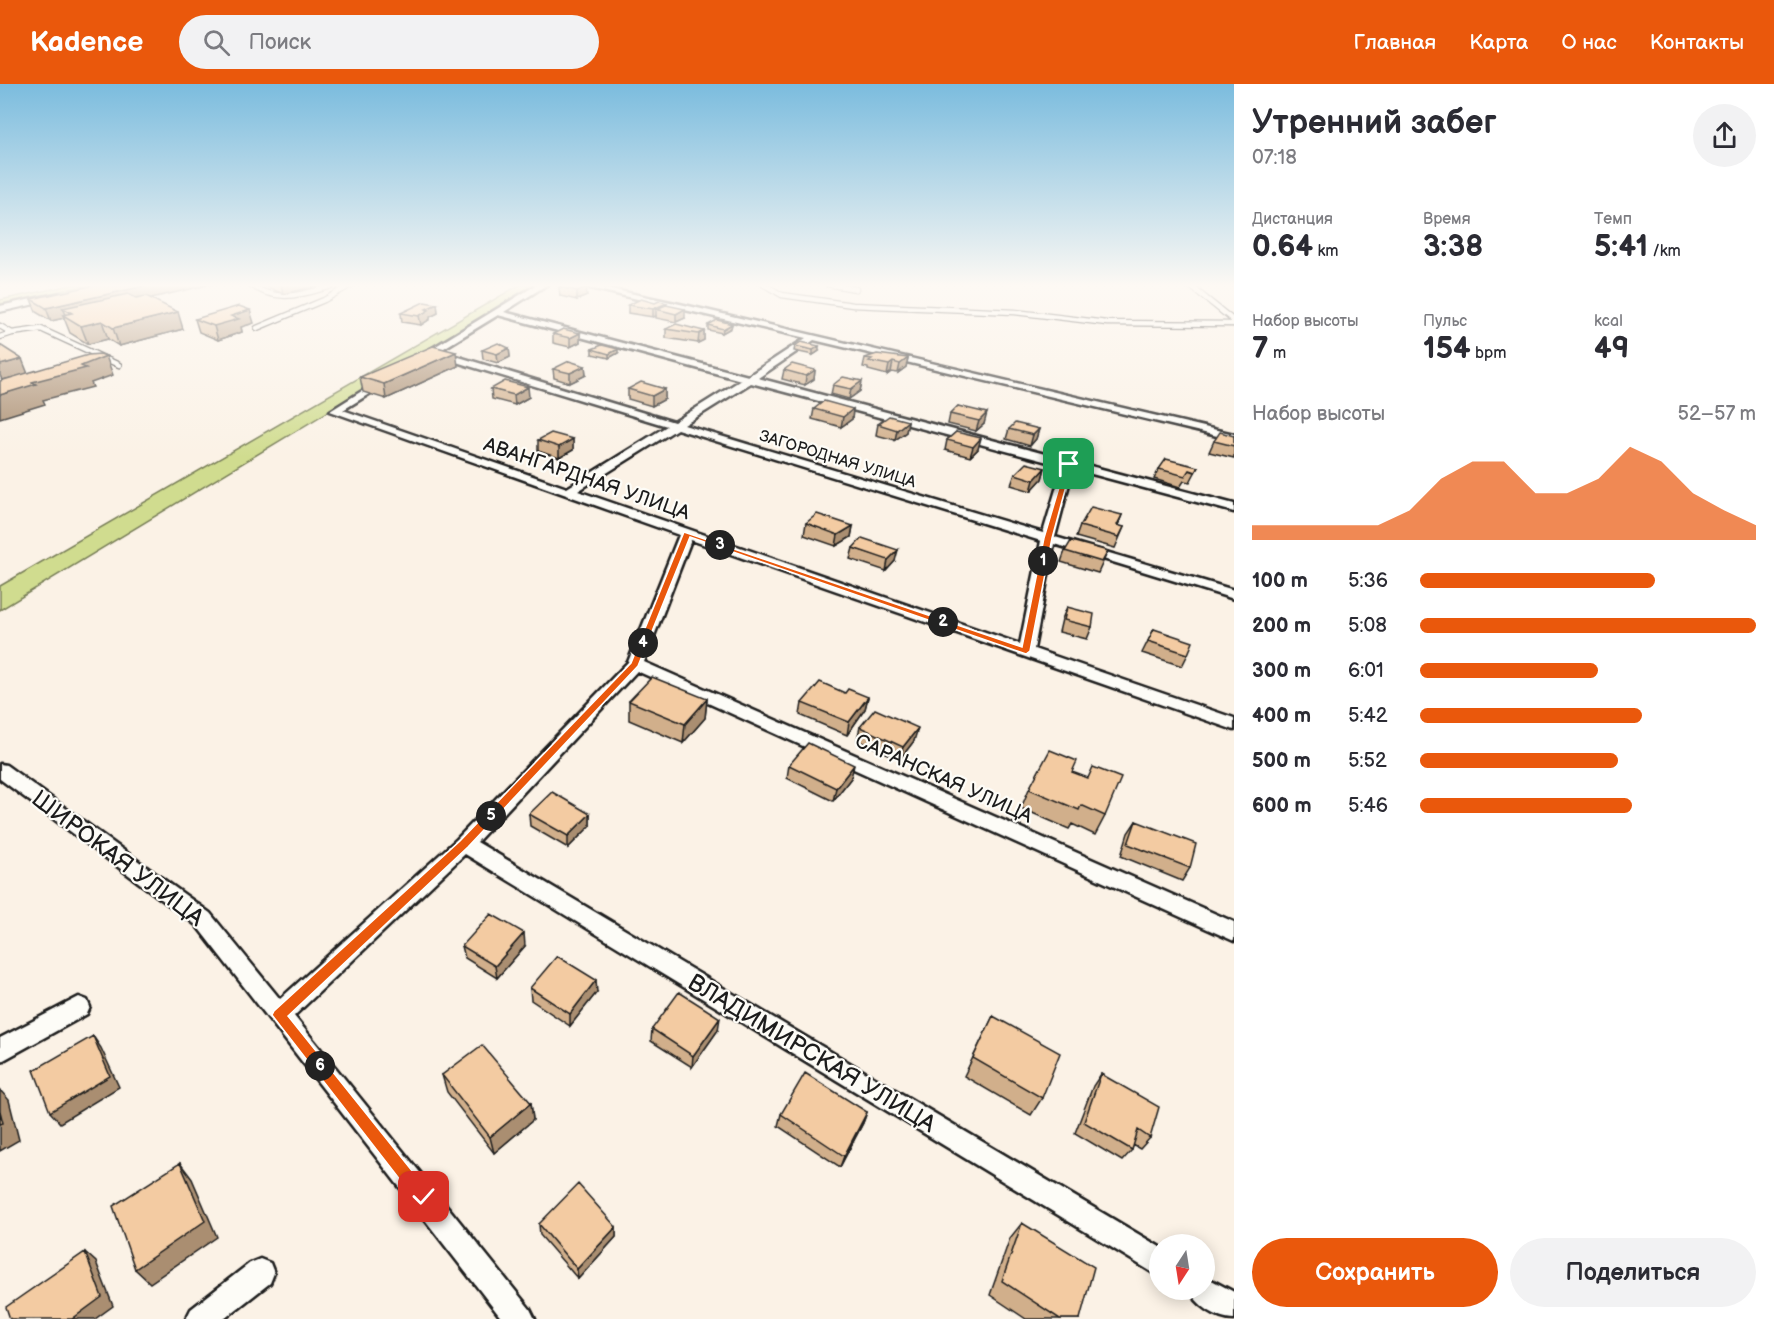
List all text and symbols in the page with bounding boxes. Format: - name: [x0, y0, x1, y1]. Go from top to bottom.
- search box: [179, 15, 599, 69]
- text: Kadence: [30, 26, 143, 59]
- icon: search: [200, 26, 233, 59]
- text: Поиск: [248, 29, 311, 56]
- text: Главная: [1353, 30, 1436, 55]
- text: Карта: [1469, 30, 1528, 55]
- text: О нас: [1561, 30, 1617, 55]
- text: Контакты: [1650, 30, 1744, 55]
- text: Утренний забег: [1252, 103, 1497, 143]
- button: share: [1693, 104, 1756, 167]
- text: 07:18: [1252, 146, 1297, 170]
- text: Дистанция: [1252, 210, 1333, 229]
- text: Время: [1423, 210, 1471, 229]
- text: Темп: [1594, 210, 1632, 229]
- text: 0.64: [1252, 229, 1313, 265]
- text: 3:38: [1423, 229, 1483, 265]
- text: 5:41: [1594, 229, 1648, 265]
- text: km: [1313, 242, 1339, 261]
- text: /km: [1648, 242, 1681, 261]
- text: Набор высоты: [1252, 312, 1359, 331]
- text: Пульс: [1423, 312, 1467, 331]
- text: kcal: [1594, 312, 1623, 331]
- text: 7: [1252, 331, 1269, 367]
- text: 154: [1423, 331, 1471, 367]
- text: 49: [1594, 331, 1629, 367]
- text: m: [1269, 344, 1286, 363]
- text: bpm: [1471, 344, 1506, 363]
- text: Набор высоты: [1252, 402, 1385, 426]
- text: 52–57 m: [1678, 402, 1756, 426]
- street label: ЗАГОРОДНАЯ УЛИЦА: [757, 427, 918, 492]
- street label: АВАНГАРДНАЯ УЛИЦА: [480, 432, 694, 526]
- pin: [1043, 438, 1094, 489]
- icon: arrive: [1052, 447, 1085, 480]
- pin: 3: [705, 530, 735, 560]
- text: 3: [715, 535, 725, 554]
- pin: 1: [1028, 546, 1058, 576]
- text: 1: [1040, 551, 1046, 570]
- text: 100 m: [1252, 569, 1308, 593]
- text: 5:36: [1348, 569, 1388, 593]
- pin: 2: [928, 607, 958, 637]
- text: 2: [938, 612, 948, 631]
- text: 200 m: [1252, 614, 1311, 638]
- text: 5:08: [1348, 614, 1387, 638]
- pin: 4: [628, 628, 658, 658]
- text: 4: [638, 633, 648, 652]
- text: 300 m: [1252, 659, 1311, 683]
- text: 6:01: [1348, 659, 1384, 683]
- text: 400 m: [1252, 704, 1311, 728]
- text: 5:42: [1348, 704, 1388, 728]
- street label: САРАНСКАЯ УЛИЦА: [851, 729, 1037, 829]
- text: 500 m: [1252, 749, 1311, 773]
- text: 5:52: [1348, 749, 1387, 773]
- street label: ШИРОКАЯ УЛИЦА: [26, 784, 210, 933]
- text: 600 m: [1252, 794, 1312, 818]
- text: 5:46: [1348, 794, 1388, 818]
- pin: 5: [476, 801, 506, 831]
- text: 5: [486, 806, 496, 825]
- street label: ВЛАДИМИРСКАЯ УЛИЦА: [683, 968, 941, 1139]
- pin: 6: [305, 1051, 335, 1081]
- text: 6: [315, 1056, 325, 1075]
- pin: [398, 1171, 449, 1222]
- icon: check: [407, 1180, 440, 1213]
- north arrow: [1149, 1234, 1215, 1300]
- map controls: [1149, 1234, 1215, 1300]
- button: Сохранить: [1252, 1238, 1498, 1307]
- button: Поделиться: [1510, 1238, 1756, 1307]

